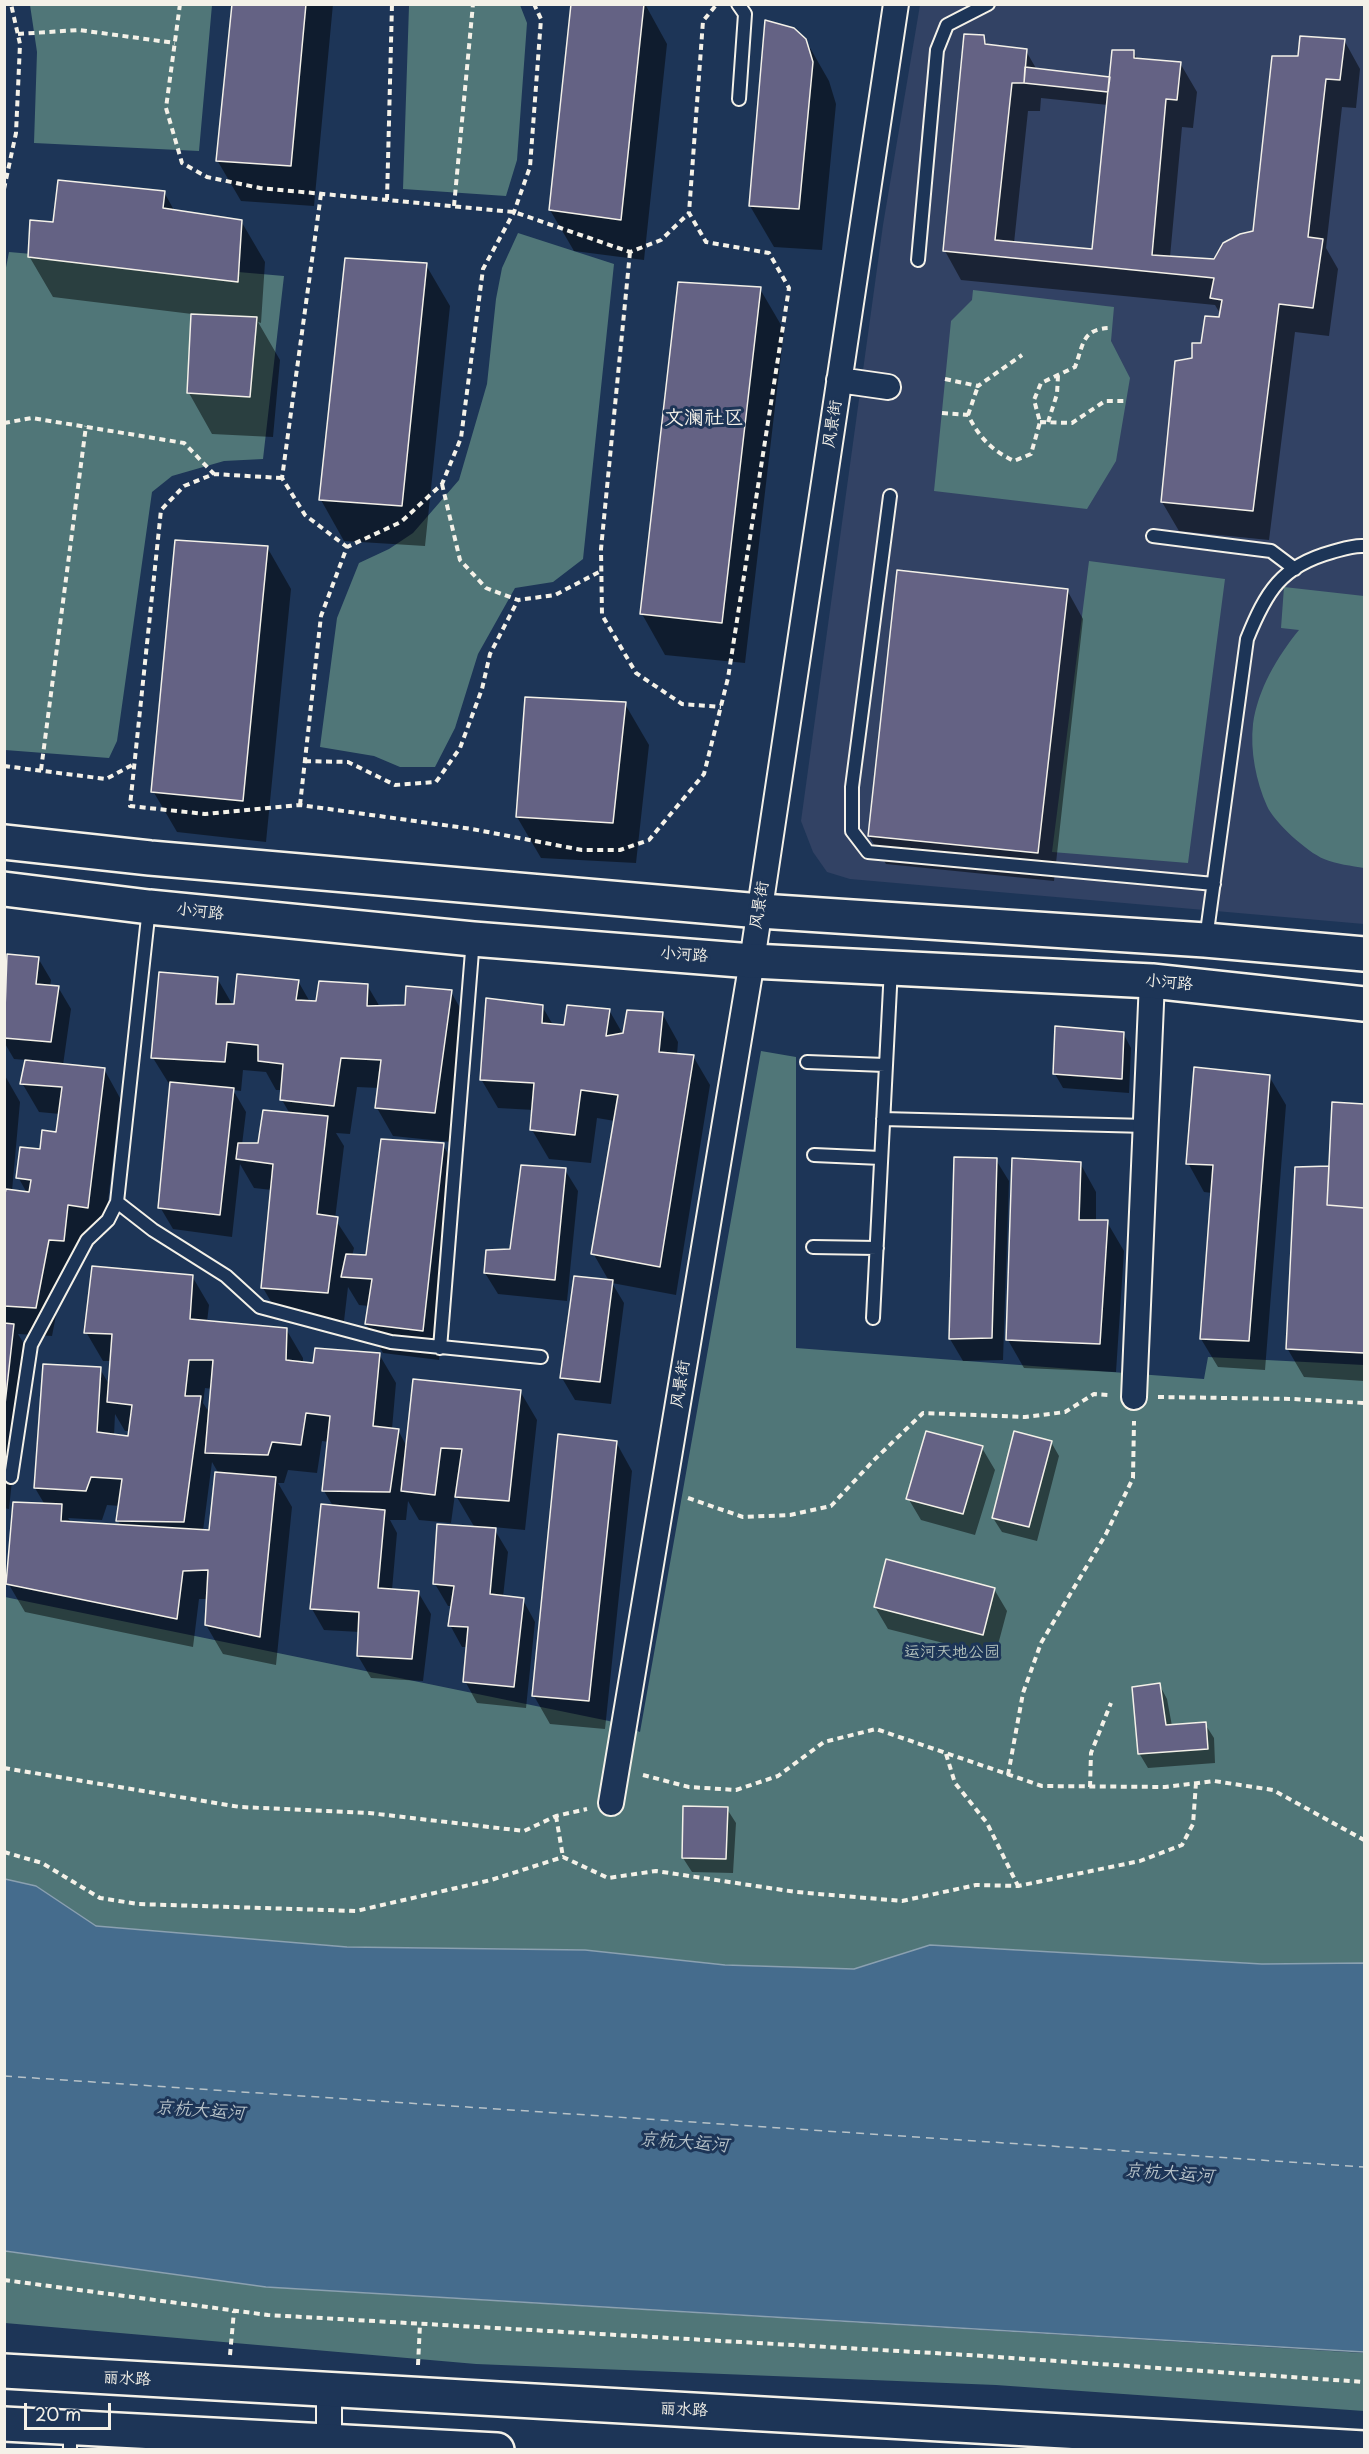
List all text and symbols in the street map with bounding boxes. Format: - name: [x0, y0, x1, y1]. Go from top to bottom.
- street label: 风景街: [820, 399, 846, 449]
- district label: 文澜社区: [664, 406, 744, 430]
- street label: 风景街: [747, 880, 773, 930]
- street label: 小河路: [175, 900, 225, 924]
- street label: 小河路: [659, 944, 709, 966]
- street label: 小河路: [1144, 971, 1194, 995]
- street label: 风景街: [668, 1359, 694, 1409]
- park label: 运河天地公园: [904, 1643, 1000, 1663]
- water label: 京杭大运河: [154, 2097, 246, 2125]
- water label: 京杭大运河: [638, 2129, 730, 2157]
- water label: 京杭大运河: [1123, 2160, 1215, 2188]
- street label: 丽水路: [103, 2368, 151, 2390]
- scale bar: [27, 2391, 114, 2429]
- street label: 丽水路: [660, 2399, 708, 2421]
- text: 20 m: [35, 2400, 81, 2427]

